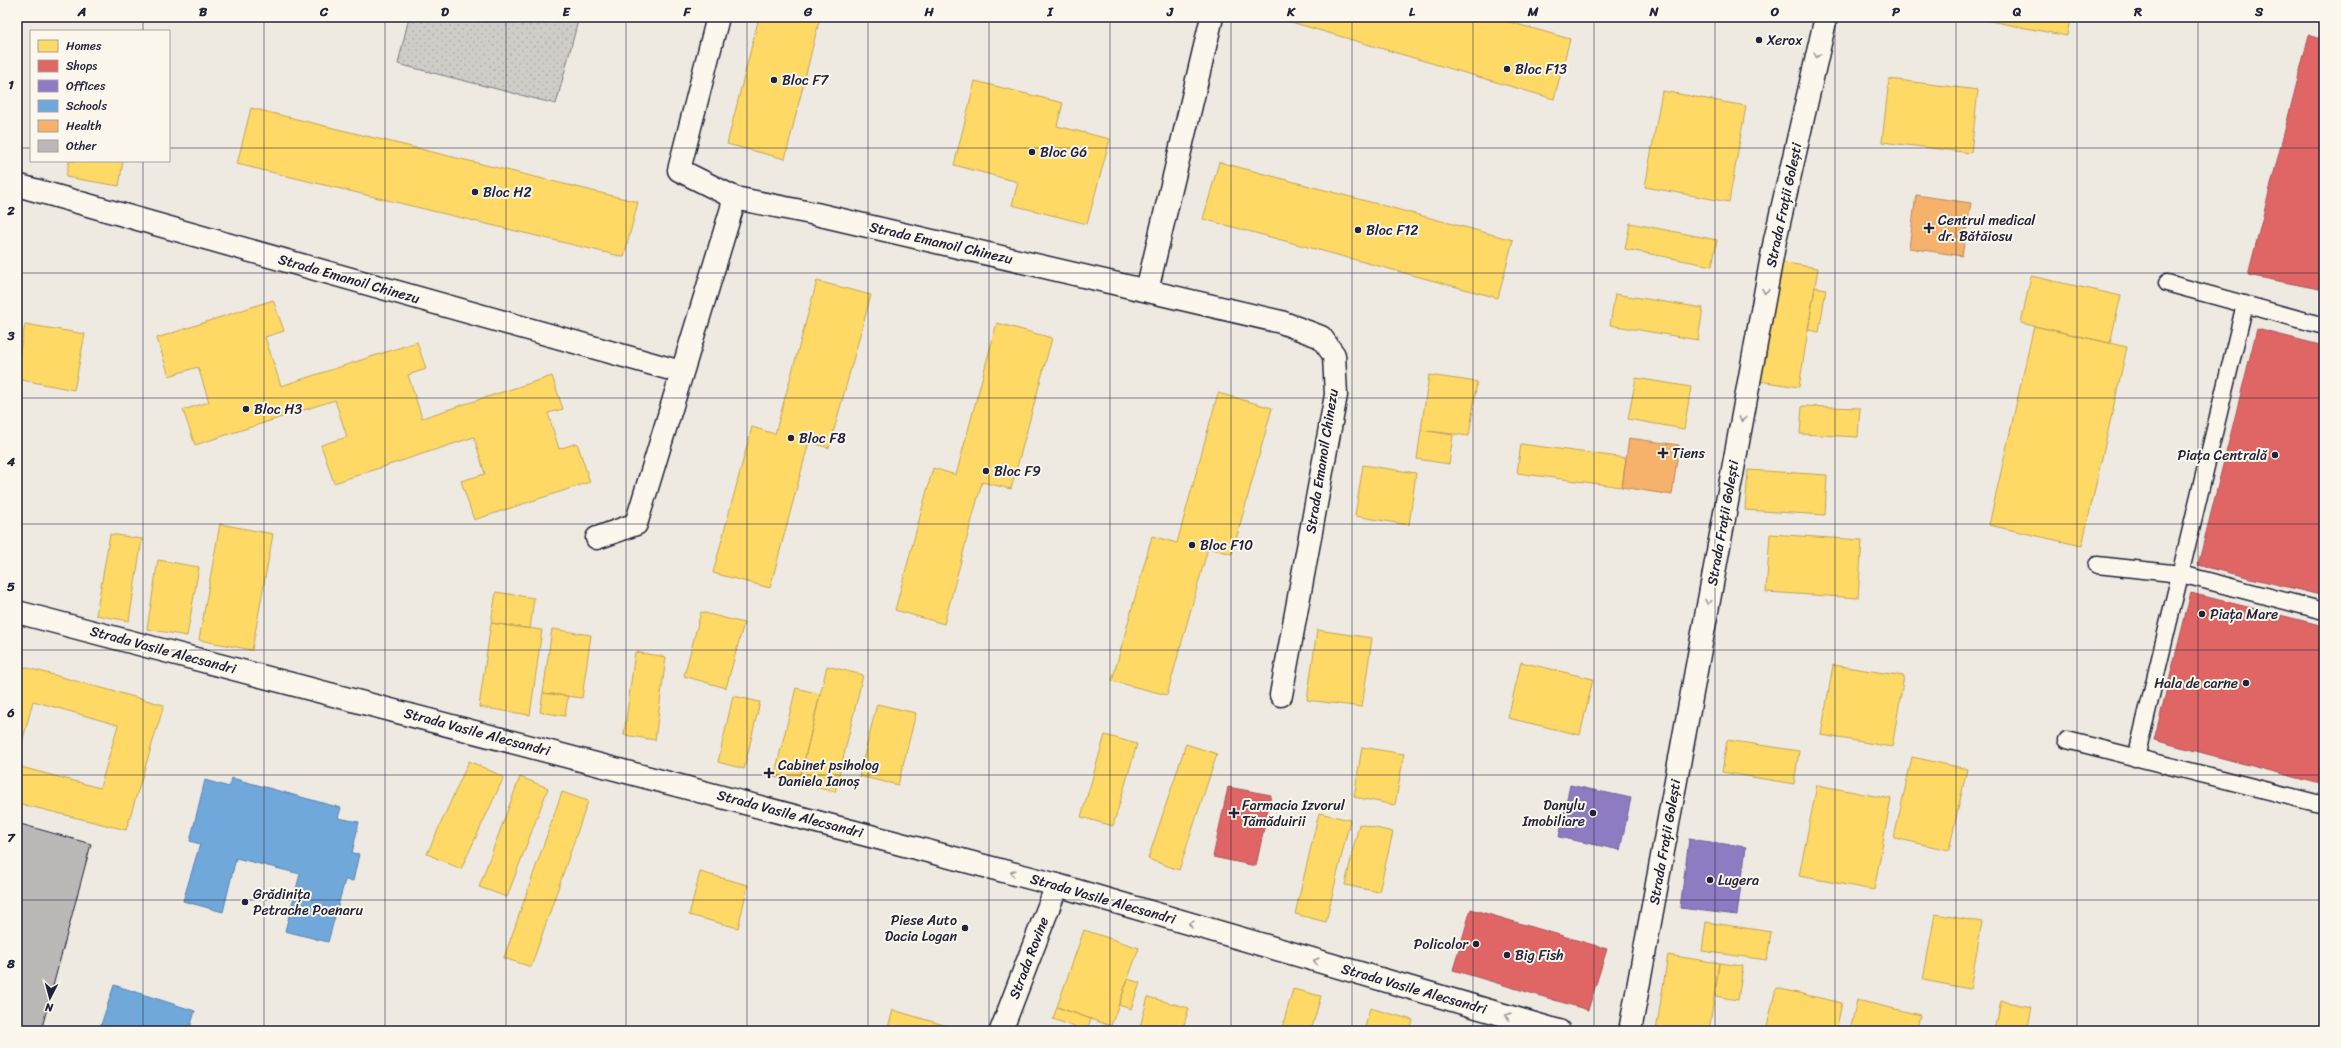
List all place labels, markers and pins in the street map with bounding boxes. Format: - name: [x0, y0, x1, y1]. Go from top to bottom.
- place label: Xerox: [1766, 28, 1803, 53]
- marker: Xerox: [1754, 35, 1764, 45]
- place label: Bloc F13: [1515, 57, 1567, 82]
- marker: Bloc F13: [1502, 64, 1512, 74]
- place label: Bloc F7: [782, 68, 829, 93]
- marker: Bloc F7: [769, 75, 779, 85]
- place label: Bloc G6: [1040, 140, 1087, 165]
- marker: Bloc G6: [1027, 147, 1037, 157]
- place label: Bloc H2: [483, 180, 532, 205]
- marker: Bloc H2: [470, 187, 480, 197]
- place label: Centrul medical dr. Bătăiosu: [1938, 208, 2036, 249]
- place label: Bloc F12: [1366, 218, 1418, 243]
- marker: Centrul medical dr. Bătăiosu: [1923, 222, 1935, 234]
- marker: Bloc F12: [1353, 225, 1363, 235]
- place label: Bloc H3: [254, 397, 302, 422]
- marker: Bloc H3: [241, 404, 251, 414]
- place label: Bloc F8: [799, 426, 846, 451]
- marker: Bloc F8: [786, 433, 796, 443]
- place label: Tiens: [1672, 441, 1705, 466]
- place label: Piața Centrală: [2177, 443, 2268, 468]
- marker: Tiens: [1657, 447, 1669, 459]
- marker: Piața Centrală: [2270, 450, 2280, 460]
- place label: Bloc F9: [994, 459, 1041, 484]
- marker: Bloc F9: [981, 466, 991, 476]
- place label: Bloc F10: [1200, 533, 1253, 558]
- marker: Bloc F10: [1187, 540, 1197, 550]
- place label: Piața Mare: [2210, 602, 2278, 627]
- marker: Piața Mare: [2197, 609, 2207, 619]
- place label: Hala de carne: [2154, 671, 2238, 696]
- marker: Hala de carne: [2241, 678, 2251, 688]
- place label: Cabinet psiholog Daniela Ianoș: [778, 753, 879, 794]
- marker: Cabinet psiholog Daniela Ianoș: [763, 767, 775, 779]
- place label: Farmacia Izvorul Tămăduirii: [1242, 793, 1346, 834]
- place label: Danylu Imobiliare: [1521, 793, 1585, 834]
- marker: Farmacia Izvorul Tămăduirii: [1229, 808, 1239, 818]
- marker: Danylu Imobiliare: [1588, 808, 1598, 818]
- place label: Lugera: [1718, 868, 1759, 893]
- marker: Lugera: [1705, 875, 1715, 885]
- place label: Grădinița Petrache Poenaru: [253, 882, 363, 923]
- marker: Grădinița Petrache Poenaru: [240, 897, 250, 907]
- place label: Piese Auto Dacia Logan: [885, 908, 957, 949]
- marker: Piese Auto Dacia Logan: [960, 923, 970, 933]
- place label: Policolor: [1414, 932, 1469, 957]
- marker: Policolor: [1471, 939, 1481, 949]
- place label: Big Fish: [1515, 943, 1564, 968]
- marker: Big Fish: [1502, 950, 1512, 960]

